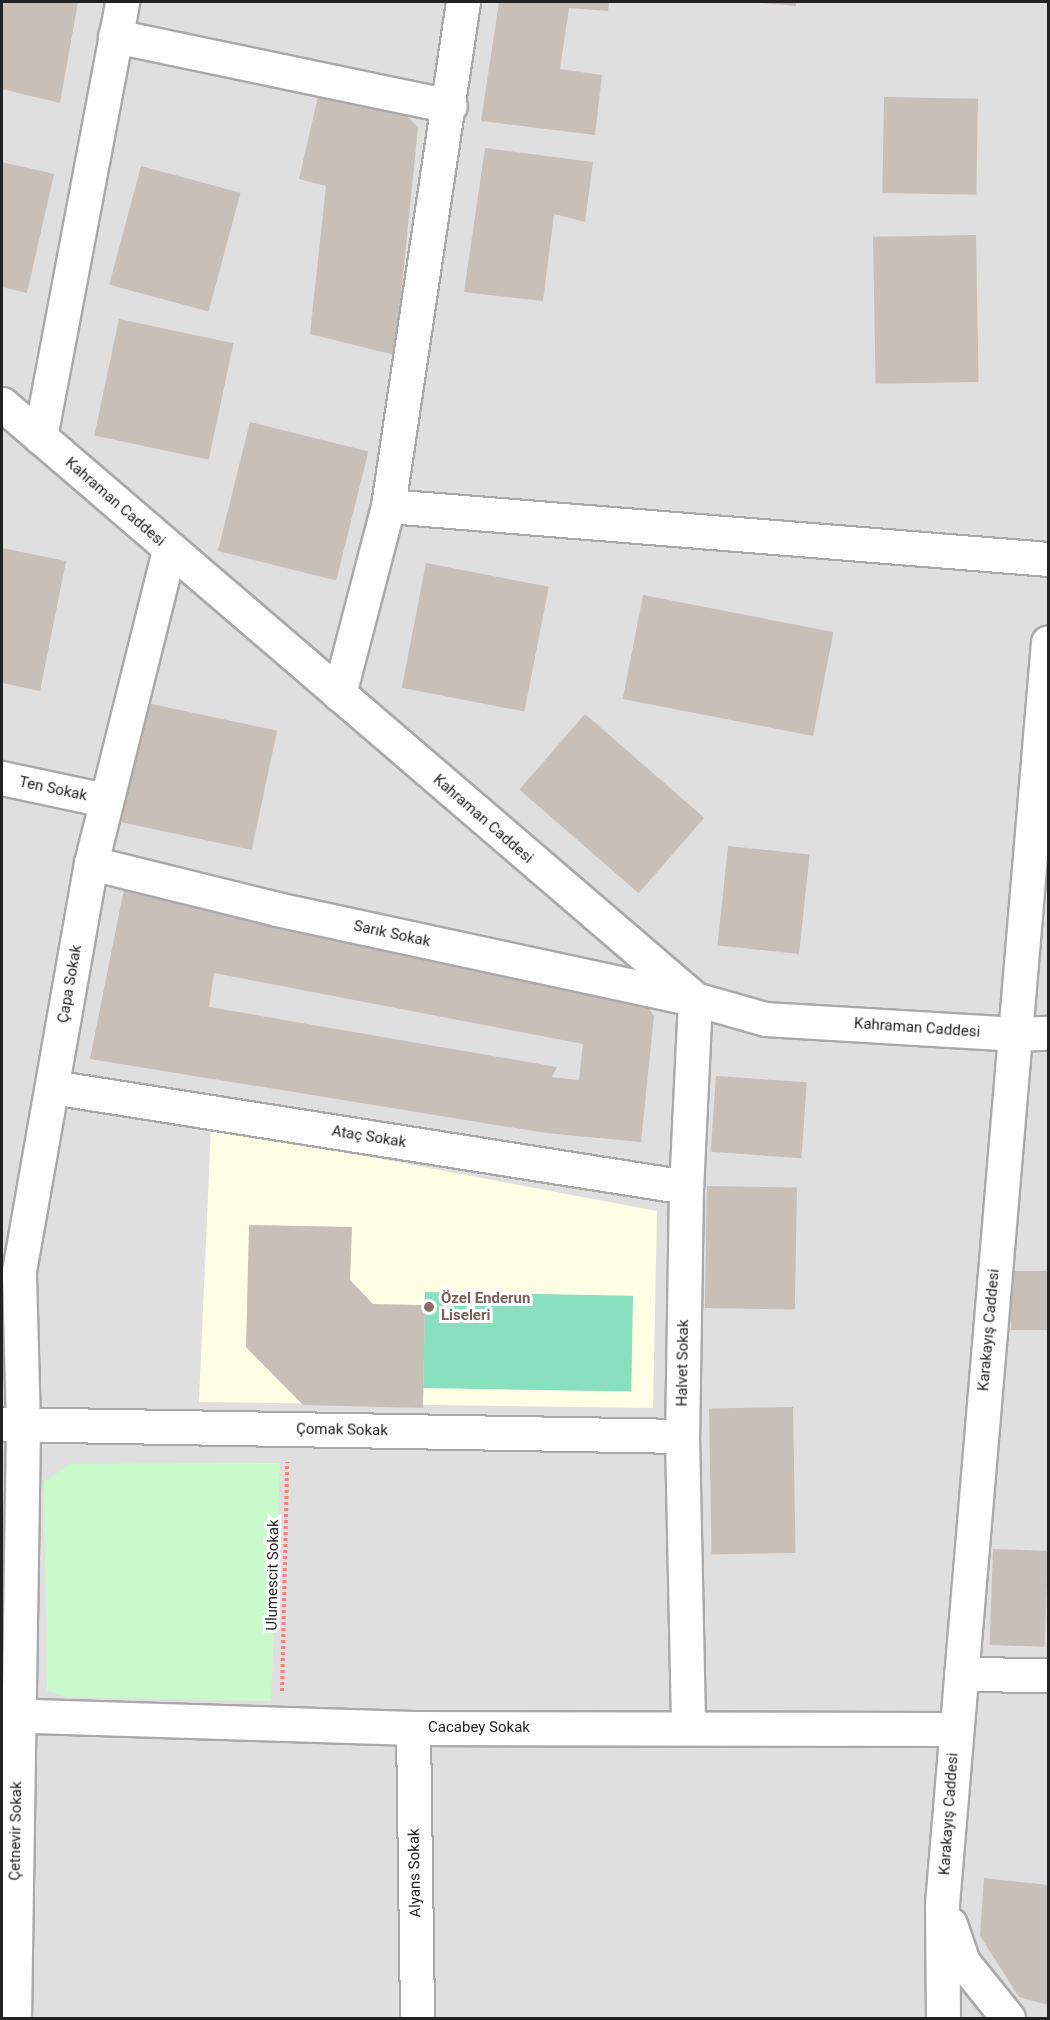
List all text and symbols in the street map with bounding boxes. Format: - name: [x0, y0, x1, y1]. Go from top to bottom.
- street label: Kahraman Caddesi: [61, 454, 169, 550]
- street label: Kahraman Caddesi: [429, 771, 537, 867]
- street label: Ten Sokak: [17, 773, 89, 805]
- street label: Sarık Sokak: [352, 917, 432, 951]
- street label: Çapa Sokak: [54, 944, 86, 1024]
- street label: Kahraman Caddesi: [853, 1015, 981, 1041]
- street label: Ataç Sokak: [330, 1122, 408, 1152]
- street label: Karakayış Caddesi: [975, 1268, 1003, 1392]
- place label: Özel Enderun Liseleri: [441, 1289, 530, 1324]
- marker: Özel Enderun Liseleri: [422, 1300, 436, 1314]
- street label: Halvet Sokak: [673, 1319, 693, 1407]
- street label: Çomak Sokak: [296, 1420, 388, 1440]
- street label: Ulumescit Sokak: [263, 1519, 283, 1631]
- street label: Cacabey Sokak: [428, 1719, 530, 1737]
- street label: Karakayış Caddesi: [936, 1752, 962, 1876]
- street label: Çetnevir Sokak: [6, 1781, 26, 1881]
- street label: Alyans Sokak: [405, 1828, 425, 1918]

